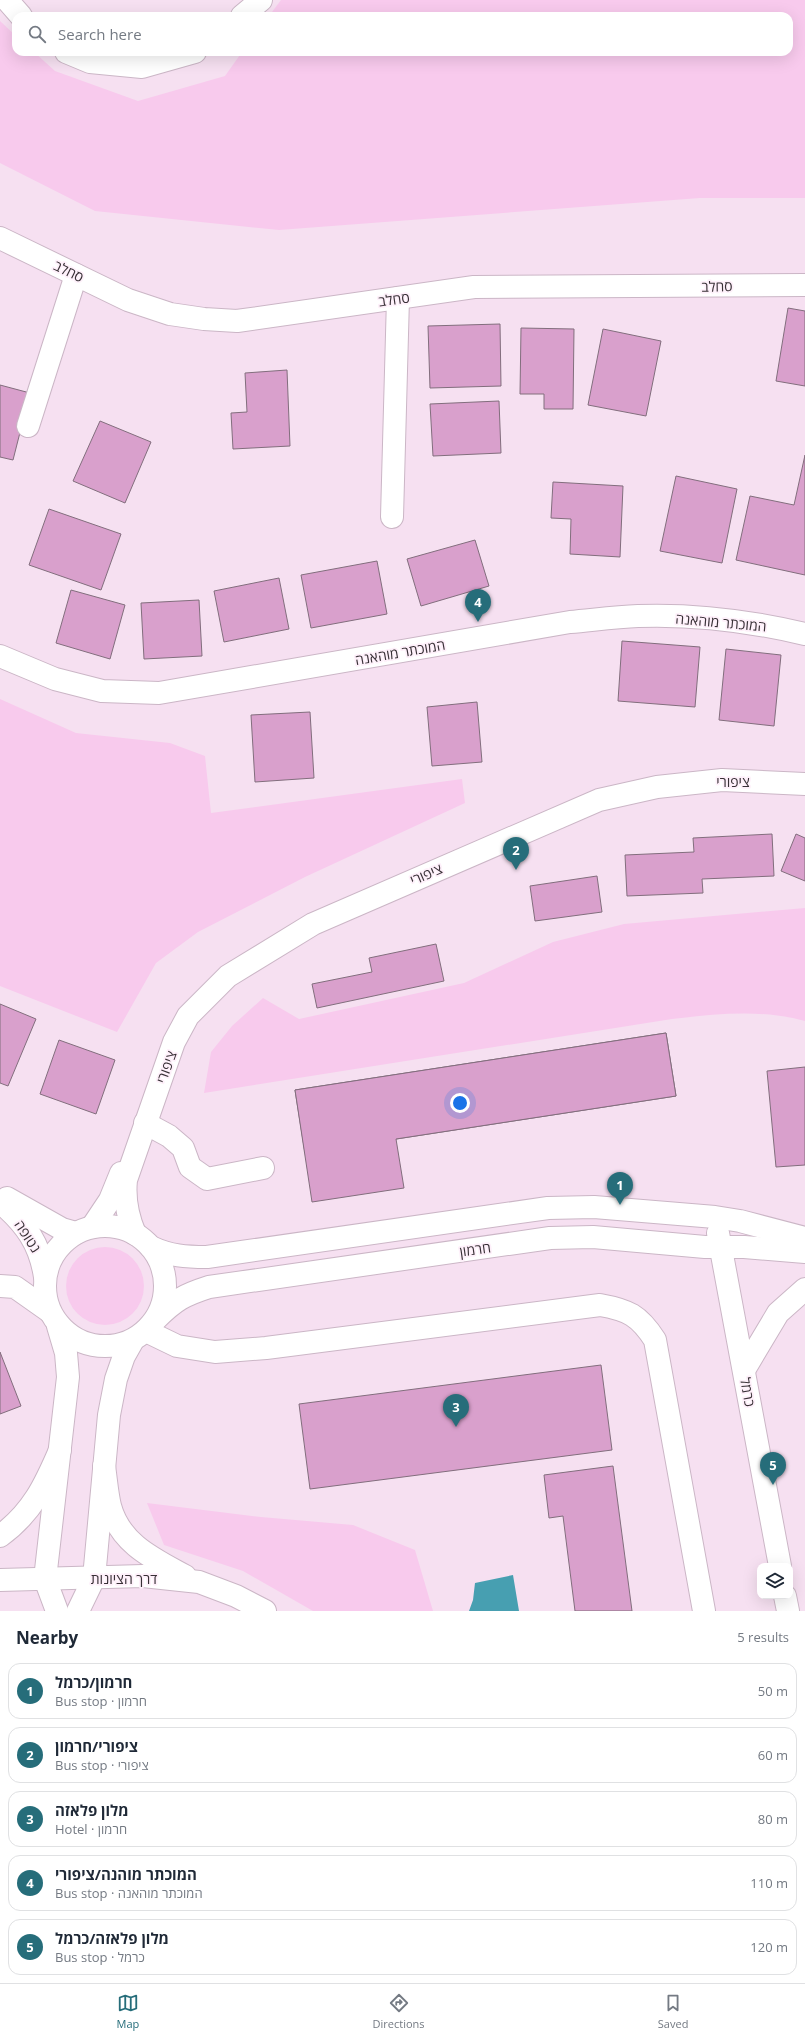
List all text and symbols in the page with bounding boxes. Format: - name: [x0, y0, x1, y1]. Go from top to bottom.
- search box: [12, 12, 793, 56]
- icon: search: [26, 23, 48, 45]
- text: Search here: [58, 24, 142, 44]
- street label: סחלב: [51, 256, 87, 286]
- street label: סחלב: [701, 276, 733, 296]
- street label: סחלב: [377, 287, 411, 311]
- pin: 4: [465, 589, 491, 622]
- street label: המוכתר מוהאנה: [675, 609, 767, 635]
- street label: המוכתר מוהאנה: [353, 635, 447, 669]
- street label: ציפורי: [716, 772, 750, 791]
- pin: 2: [503, 837, 529, 870]
- street label: ציפורי: [407, 859, 445, 889]
- street label: ציפורי: [151, 1048, 181, 1086]
- your location: [450, 1093, 470, 1113]
- pin: 1: [607, 1172, 633, 1205]
- street label: נטופה: [10, 1216, 46, 1256]
- street label: חרמון: [458, 1237, 492, 1261]
- street label: כרמל: [736, 1376, 760, 1408]
- pin: 3: [443, 1394, 469, 1427]
- pin: 5: [760, 1452, 786, 1485]
- map controls: [757, 1563, 793, 1599]
- button: layers: [757, 1563, 793, 1599]
- street label: דרך הציונות: [91, 1569, 157, 1588]
- text: Nearby: [16, 1626, 78, 1649]
- text: 5 results: [737, 1628, 789, 1646]
- text: חרמון/כרמל: [55, 1672, 132, 1692]
- text: 1: [26, 1682, 34, 1700]
- text: 50 m: [758, 1682, 788, 1700]
- text: Bus stop · חרמון: [55, 1692, 147, 1710]
- text: ציפורי/חרמון: [55, 1736, 138, 1756]
- text: 2: [26, 1746, 34, 1764]
- text: 60 m: [758, 1746, 788, 1764]
- text: Bus stop · ציפורי: [55, 1756, 149, 1774]
- text: מלון פלאזה: [55, 1800, 129, 1820]
- text: 3: [26, 1810, 34, 1828]
- text: 80 m: [758, 1810, 788, 1828]
- text: Hotel · חרמון: [55, 1820, 127, 1838]
- text: המוכתר מוהנה/ציפורי: [55, 1864, 197, 1884]
- text: 4: [26, 1874, 34, 1892]
- text: 110 m: [750, 1874, 788, 1892]
- text: Bus stop · המוכתר מוהאנה: [55, 1884, 203, 1902]
- text: מלון פלאזה/כרמל: [55, 1928, 169, 1948]
- text: 5: [26, 1938, 34, 1956]
- text: 120 m: [750, 1938, 788, 1956]
- text: Bus stop · כרמל: [55, 1948, 145, 1966]
- tab: Map: [117, 1992, 139, 2031]
- tab: Directions: [373, 1992, 425, 2031]
- tab: Saved: [658, 1992, 688, 2031]

